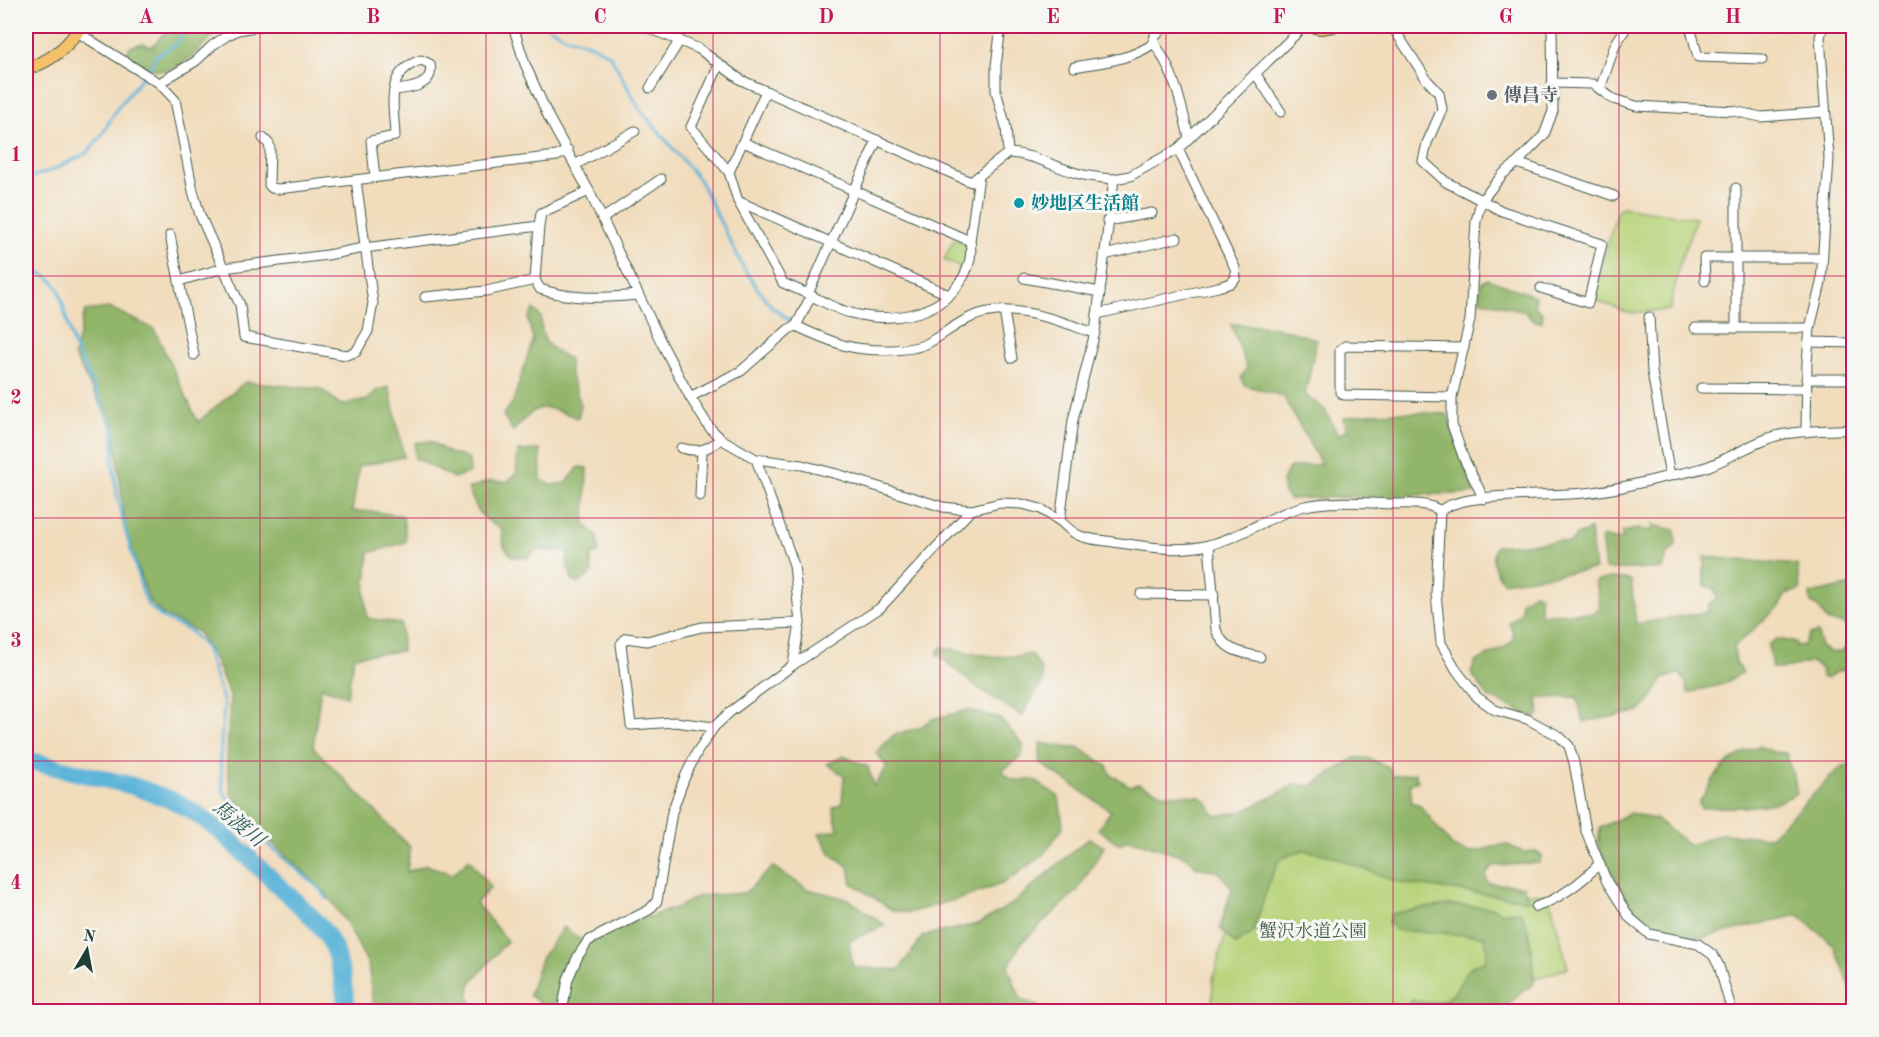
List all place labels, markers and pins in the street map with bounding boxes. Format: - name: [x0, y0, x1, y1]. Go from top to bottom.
- place label: 傳昌寺: [1504, 85, 1558, 105]
- marker: 傳昌寺: [1485, 88, 1499, 102]
- place label: 妙地区生活館: [1031, 193, 1139, 213]
- marker: 妙地区生活館: [1012, 196, 1026, 210]

